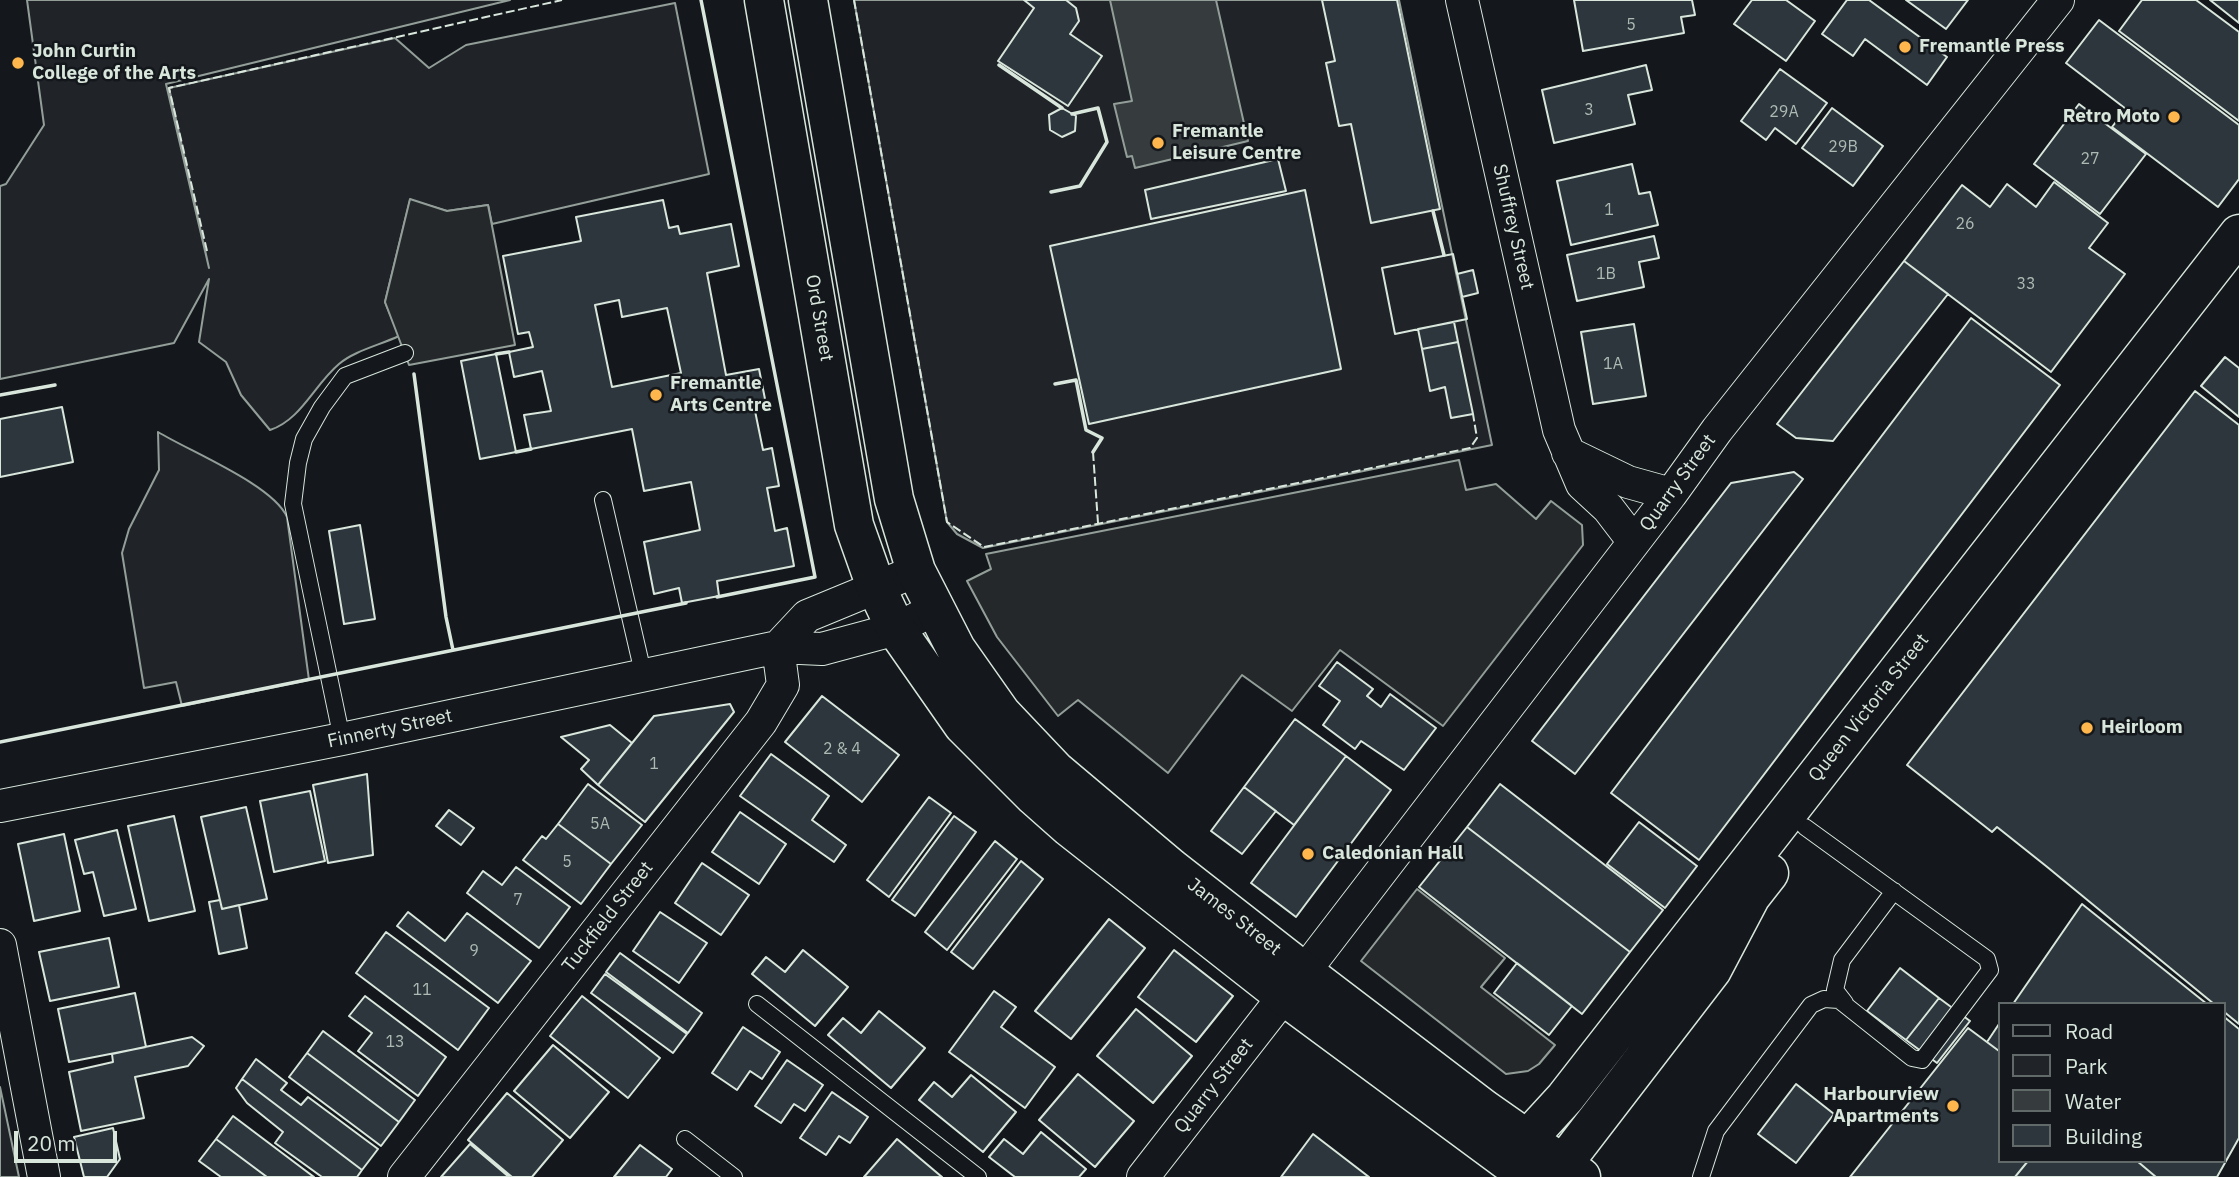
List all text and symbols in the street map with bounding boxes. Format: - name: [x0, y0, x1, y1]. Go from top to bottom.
- house number: 5: [1626, 15, 1636, 35]
- place label: Fremantle Press: [1919, 36, 2065, 58]
- marker: Fremantle Press: [1897, 39, 1913, 55]
- place label: John Curtin College of the Arts: [32, 41, 196, 85]
- marker: John Curtin College of the Arts: [10, 55, 26, 71]
- house number: 3: [1584, 100, 1594, 120]
- house number: 29A: [1769, 102, 1799, 122]
- place label: Retro Moto: [2063, 106, 2160, 128]
- marker: Retro Moto: [2166, 109, 2182, 125]
- place label: Fremantle Leisure Centre: [1172, 121, 1302, 165]
- marker: Fremantle Leisure Centre: [1150, 135, 1166, 151]
- house number: 29B: [1828, 137, 1858, 157]
- house number: 27: [2080, 149, 2100, 169]
- street label: Shuffrey Street: [1487, 162, 1539, 292]
- house number: 1: [1604, 200, 1614, 220]
- house number: 26: [1955, 214, 1975, 234]
- house number: 1B: [1596, 264, 1616, 284]
- street label: Ord Street: [800, 273, 838, 363]
- house number: 33: [2016, 274, 2036, 294]
- house number: 1A: [1603, 354, 1623, 374]
- place label: Fremantle Arts Centre: [670, 373, 772, 417]
- marker: Fremantle Arts Centre: [648, 387, 664, 403]
- street label: Quarry Street: [1635, 430, 1721, 536]
- street label: Queen Victoria Street: [1804, 629, 1934, 787]
- street label: Finnerty Street: [325, 705, 455, 753]
- place label: Heirloom: [2101, 717, 2183, 739]
- marker: Heirloom: [2079, 720, 2095, 736]
- house number: 2 & 4: [823, 739, 861, 759]
- house number: 1: [649, 754, 659, 774]
- house number: 5A: [590, 814, 610, 834]
- place label: Caledonian Hall: [1322, 843, 1463, 865]
- marker: Caledonian Hall: [1300, 846, 1316, 862]
- house number: 5: [562, 852, 572, 872]
- street label: Tuckfield Street: [558, 857, 658, 977]
- street label: James Street: [1183, 873, 1285, 961]
- house number: 7: [513, 890, 523, 910]
- house number: 9: [469, 941, 479, 961]
- house number: 11: [412, 980, 432, 1000]
- legend: [1997, 1002, 2225, 1163]
- text: Road: [2065, 1017, 2113, 1045]
- house number: 13: [385, 1032, 405, 1052]
- street label: Quarry Street: [1170, 1034, 1258, 1138]
- text: Park: [2065, 1052, 2108, 1080]
- place label: Harbourview Apartments: [1823, 1084, 1939, 1128]
- text: Water: [2065, 1087, 2121, 1115]
- marker: Harbourview Apartments: [1945, 1098, 1961, 1114]
- scale bar: [18, 1118, 121, 1162]
- text: Building: [2065, 1122, 2142, 1150]
- text: 20 m: [27, 1129, 76, 1157]

